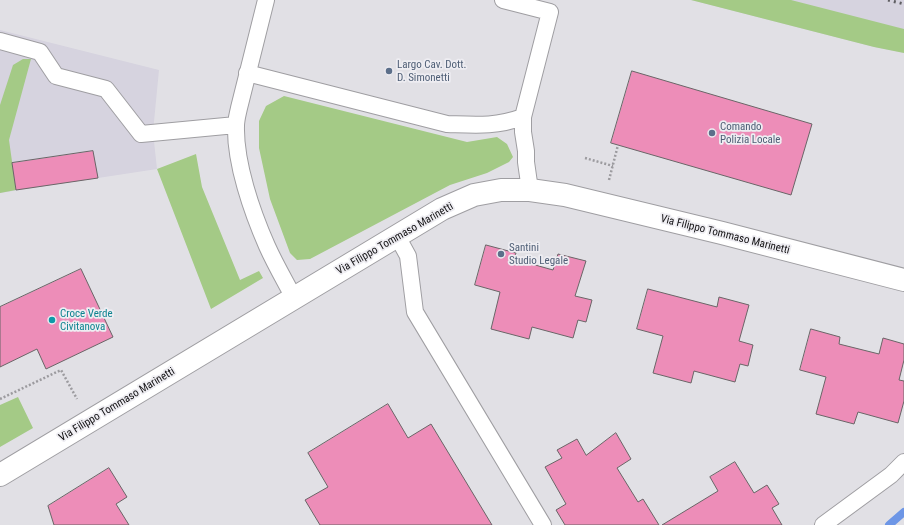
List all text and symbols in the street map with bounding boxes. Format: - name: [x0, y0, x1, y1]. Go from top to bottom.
- place label: Largo Cav. Dott. D. Simonetti: [397, 58, 466, 84]
- marker: Largo Cav. Dott. D. Simonetti: [384, 66, 394, 76]
- place label: Comando Polizia Locale: [720, 120, 781, 146]
- marker: Comando Polizia Locale: [707, 128, 717, 138]
- street label: Via Filippo Tommaso Marinetti: [334, 200, 456, 278]
- street label: Via Filippo Tommaso Marinetti: [659, 213, 791, 257]
- place label: Santini Studio Legale: [509, 241, 568, 267]
- marker: Santini Studio Legale: [496, 249, 506, 259]
- place label: Croce Verde Civitanova: [60, 307, 113, 333]
- marker: Croce Verde Civitanova: [47, 315, 57, 325]
- street label: Via Filippo Tommaso Marinetti: [57, 365, 177, 445]

